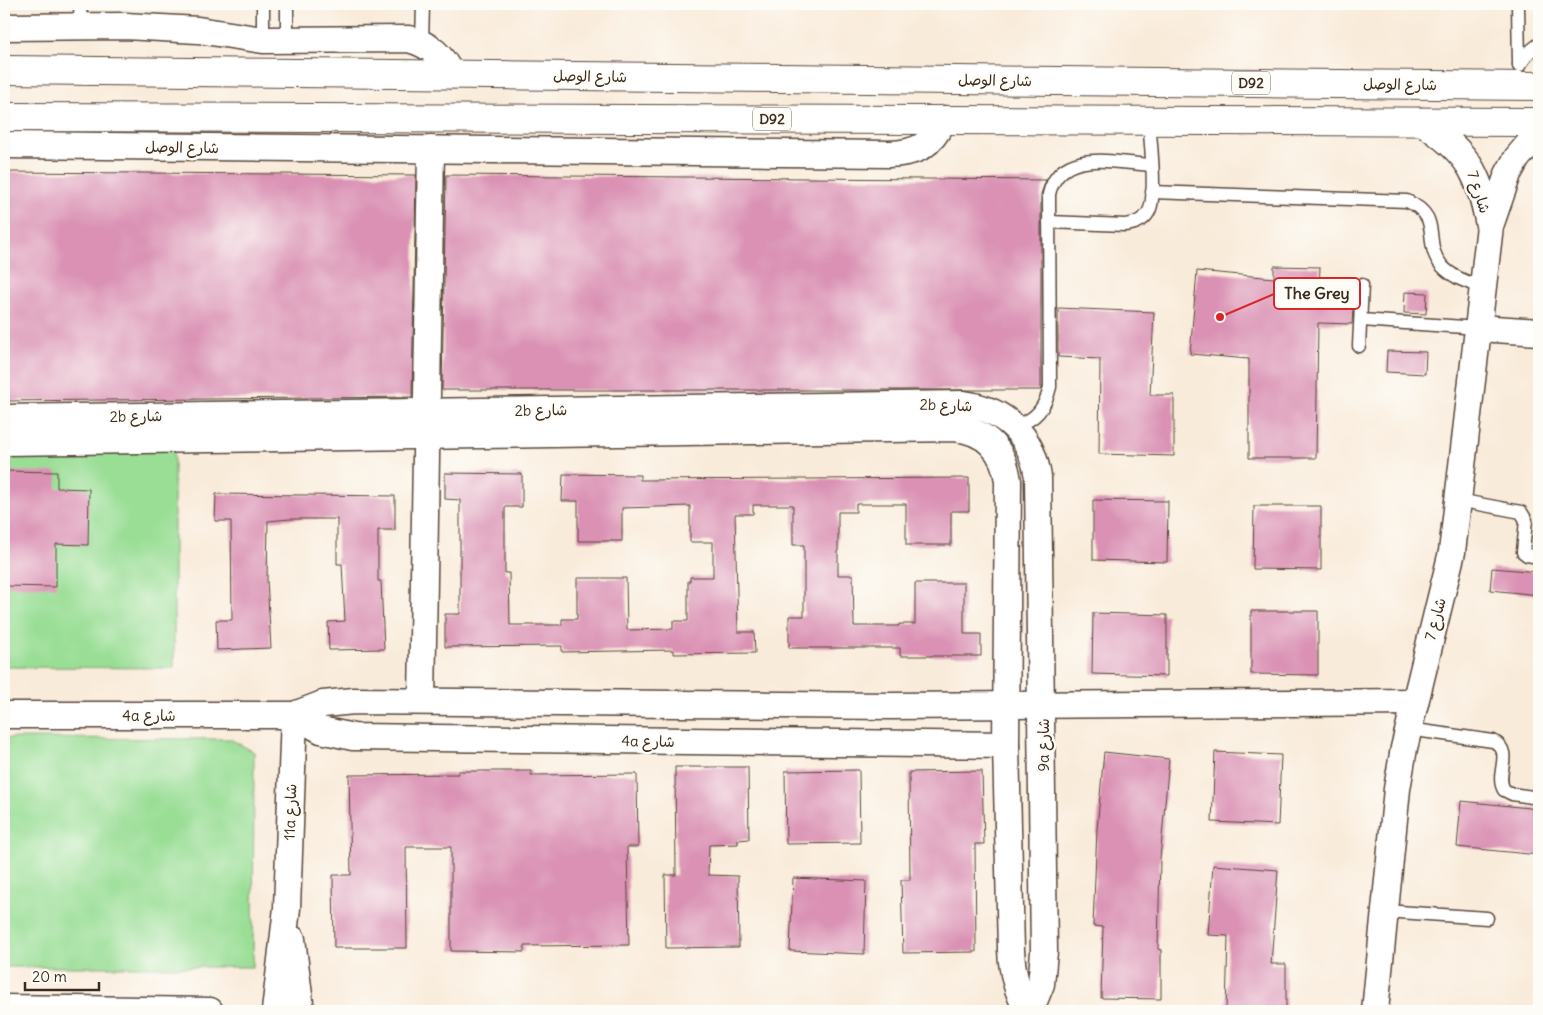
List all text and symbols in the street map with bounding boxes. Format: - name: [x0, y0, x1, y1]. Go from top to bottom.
- street label: شارع الوصل: [553, 66, 627, 87]
- street label: شارع الوصل: [958, 70, 1032, 91]
- road number: D92: [1232, 72, 1270, 95]
- street label: شارع الوصل: [1363, 74, 1437, 95]
- road number: D92: [753, 108, 791, 130]
- street label: شارع الوصل: [145, 137, 219, 158]
- street label: شارع 7: [1462, 168, 1495, 216]
- callout: The Grey: [1274, 278, 1360, 309]
- text: The Grey: [1284, 283, 1350, 304]
- street label: 2b شارع: [919, 395, 973, 416]
- street label: 2b شارع: [515, 400, 567, 421]
- street label: 2b شارع: [110, 406, 162, 427]
- street label: شارع 7: [1420, 596, 1451, 643]
- street label: 4a شارع: [122, 706, 176, 726]
- street label: 9a شارع: [1034, 718, 1054, 772]
- street label: 4a شارع: [621, 731, 675, 752]
- street label: 11a شارع: [280, 783, 301, 841]
- scale bar: [25, 960, 99, 992]
- text: 20 m: [32, 967, 67, 986]

